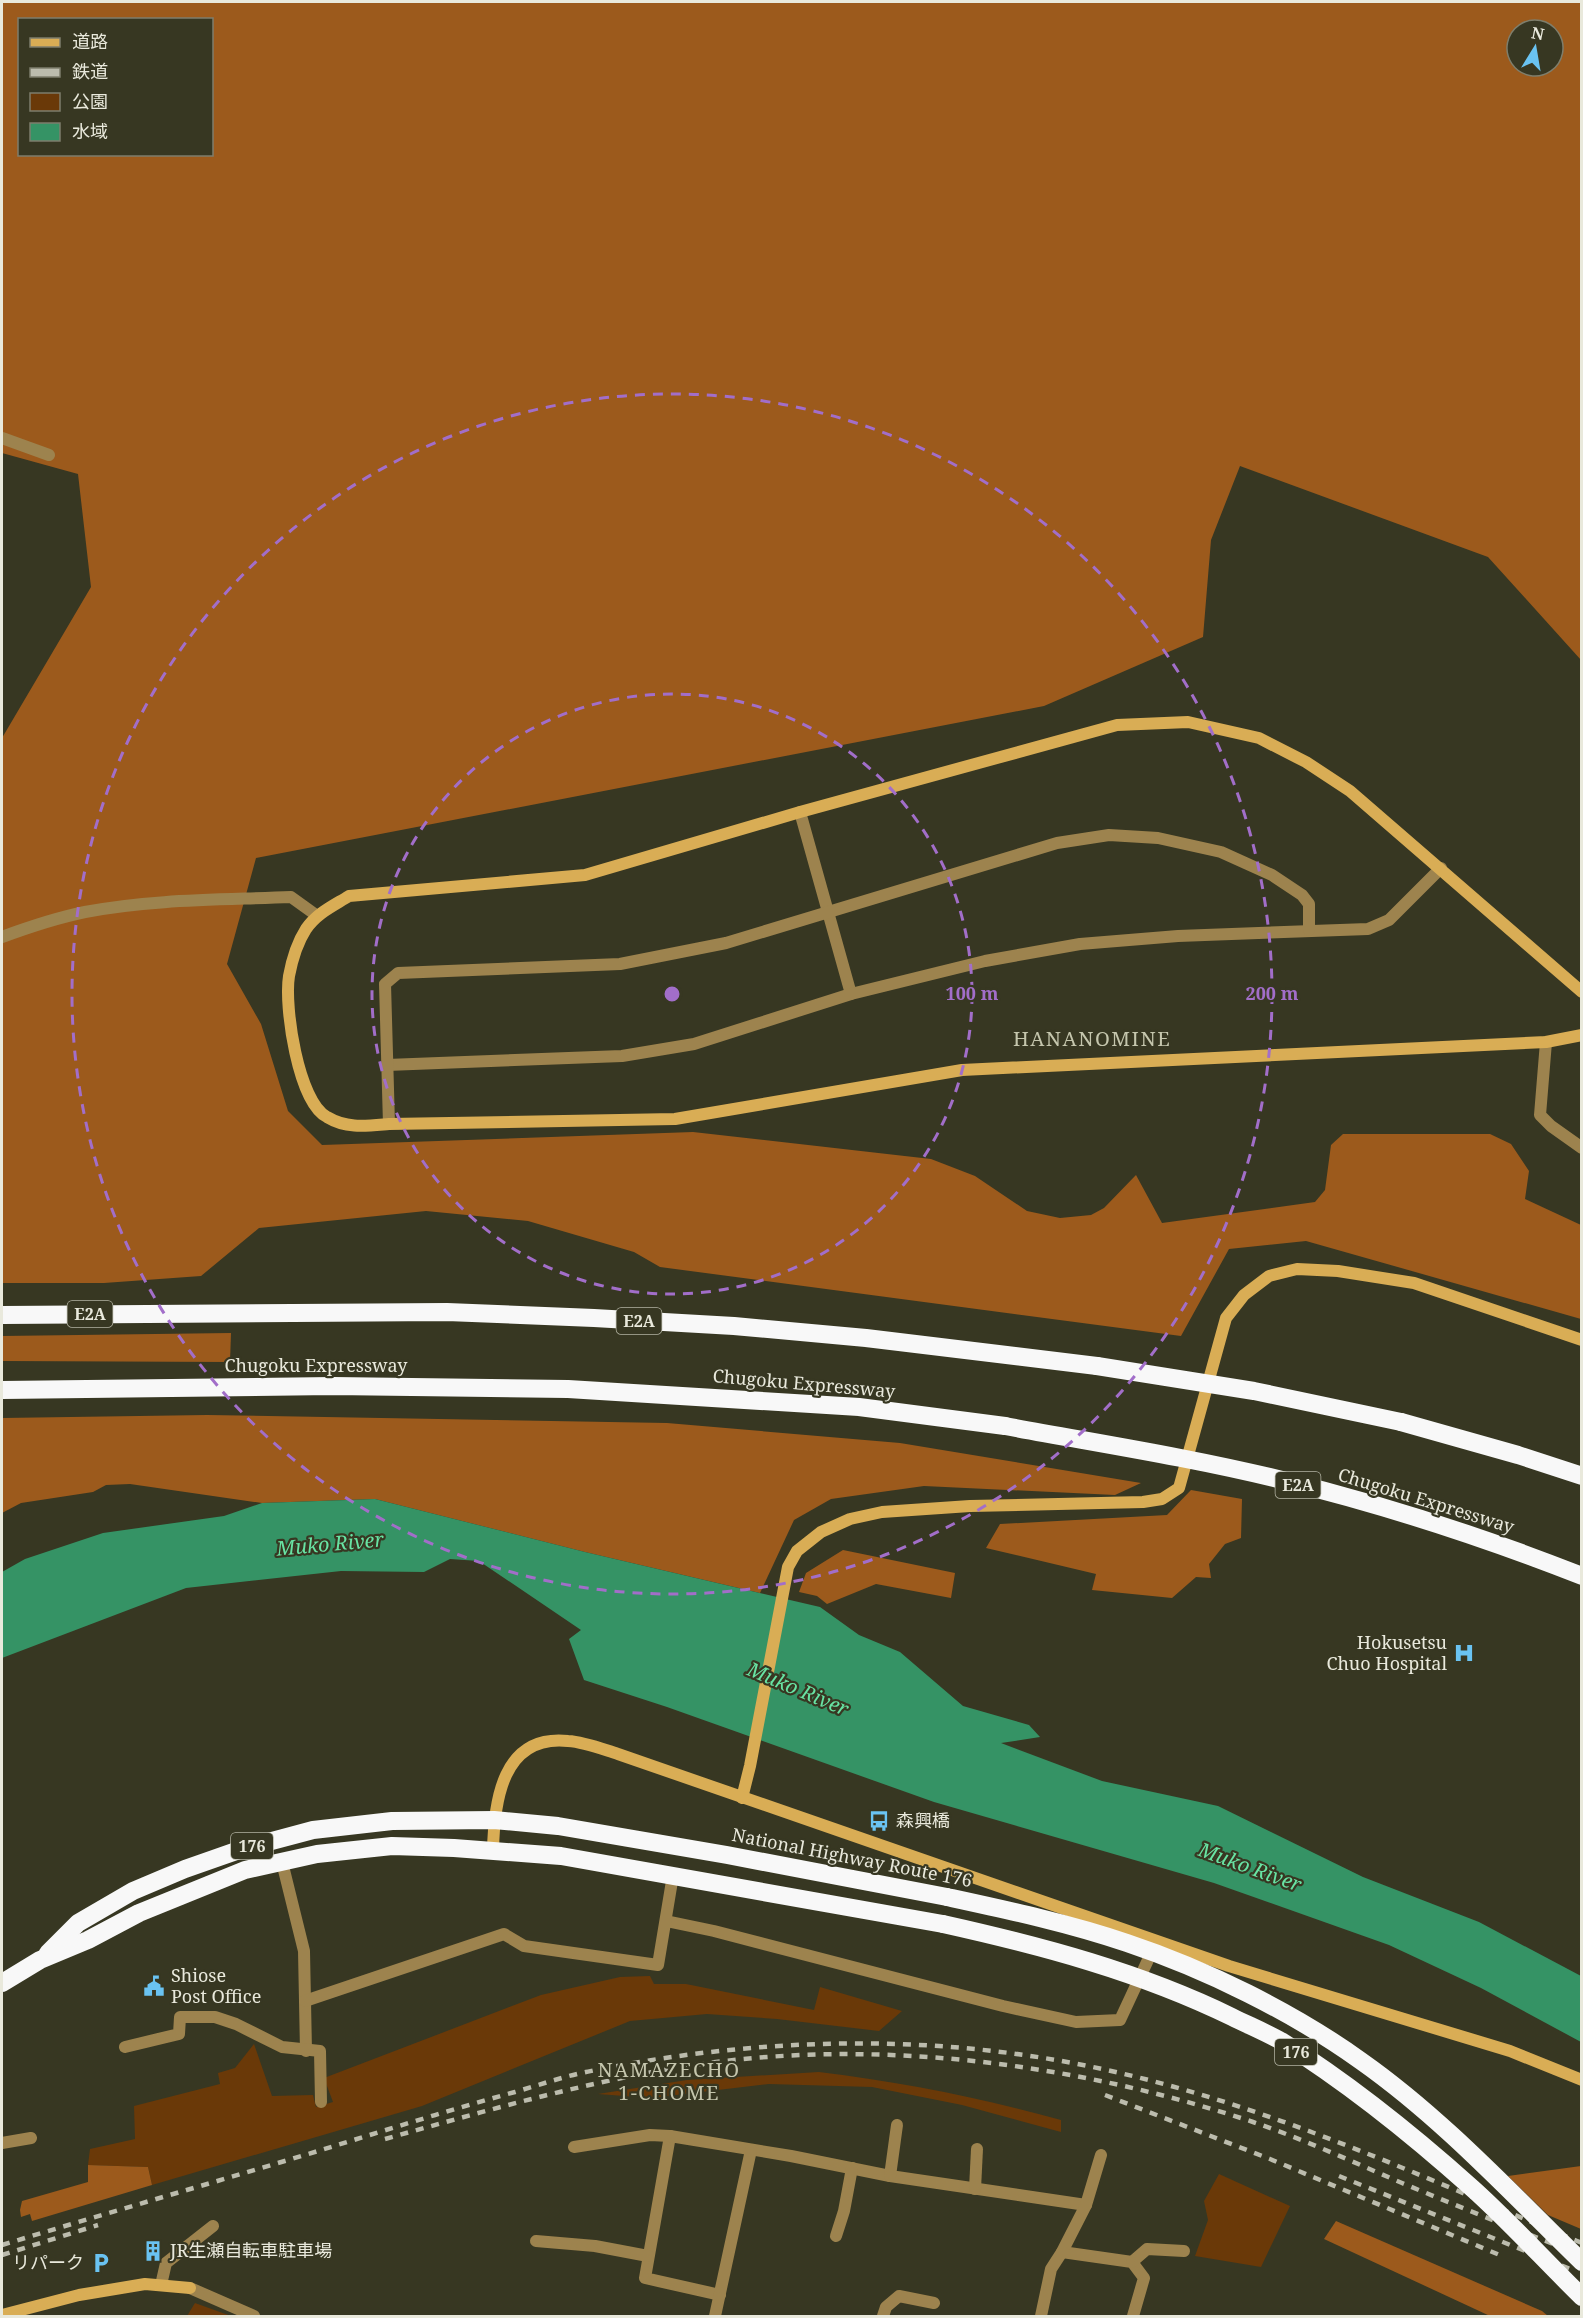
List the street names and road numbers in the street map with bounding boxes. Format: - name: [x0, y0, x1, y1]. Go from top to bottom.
- road number: E2A: [68, 1301, 112, 1327]
- road number: E2A: [616, 1308, 662, 1334]
- street label: Chugoku Expressway: [224, 1353, 408, 1377]
- street label: Chugoku Expressway: [712, 1363, 897, 1403]
- street label: Chugoku Expressway: [1335, 1462, 1518, 1539]
- road number: E2A: [1276, 1472, 1320, 1498]
- street label: National Highway Route 176: [730, 1822, 974, 1892]
- road number: 176: [231, 1833, 273, 1859]
- road number: 176: [1275, 2039, 1317, 2065]

